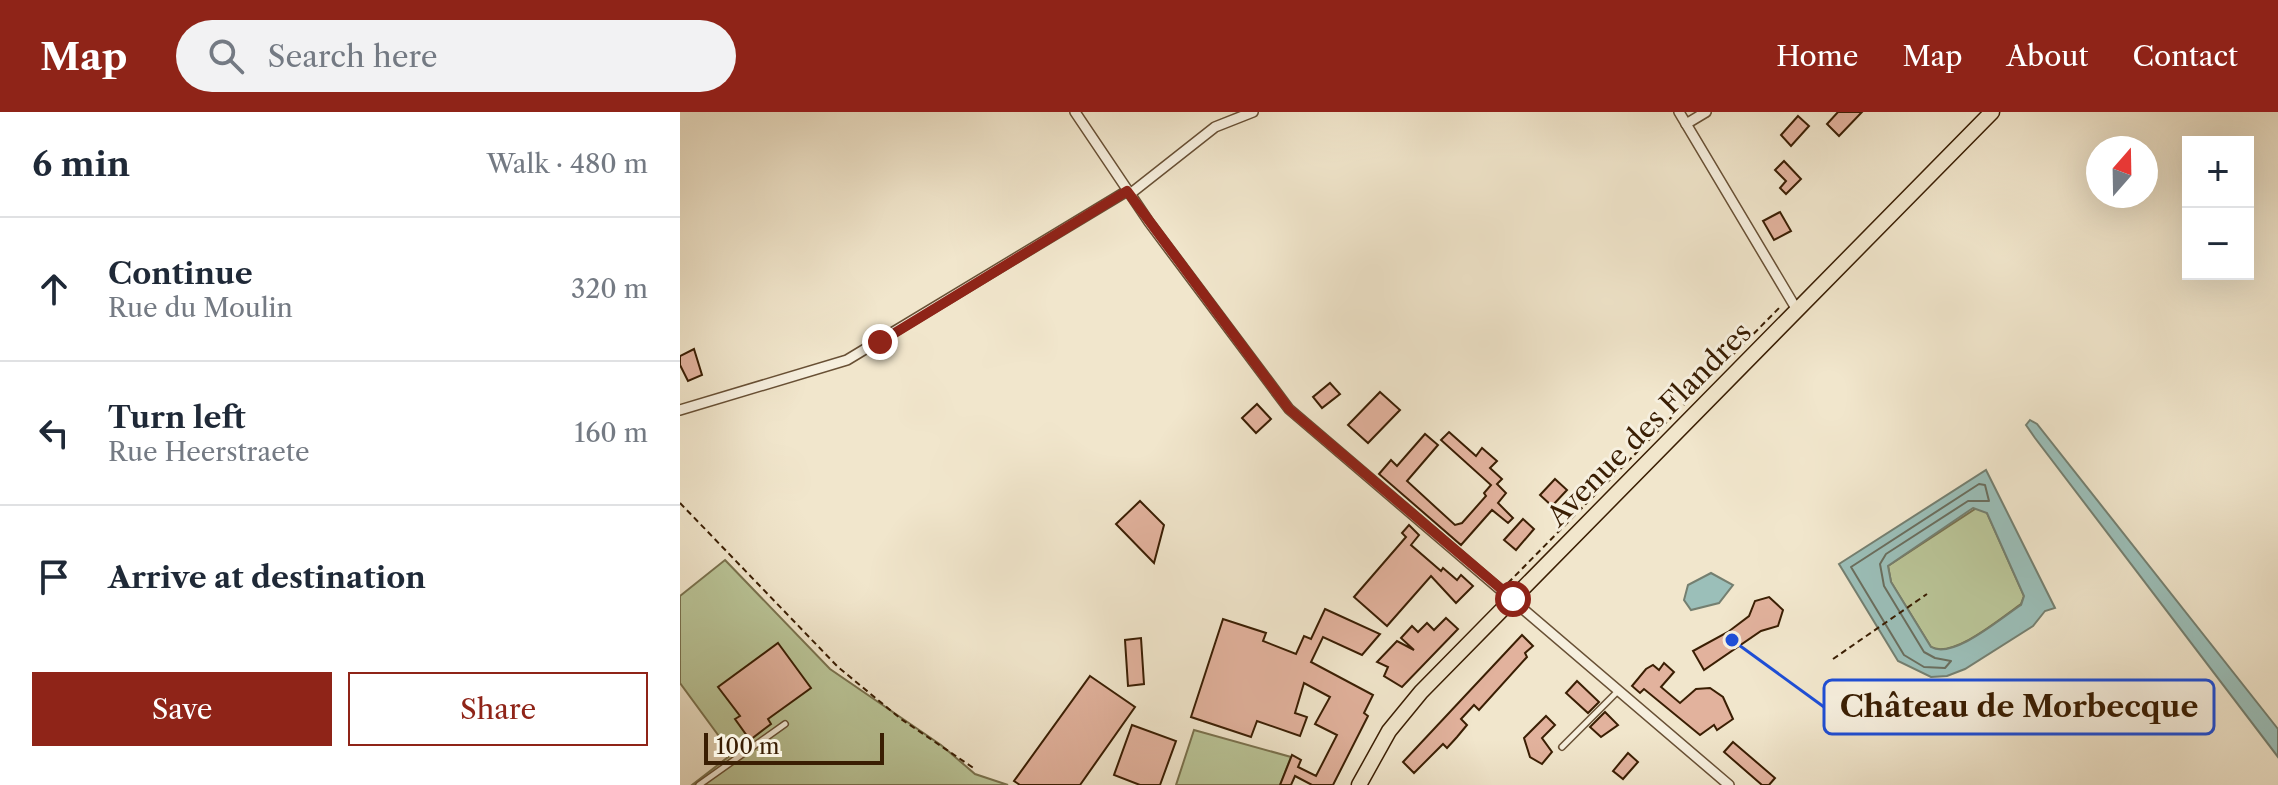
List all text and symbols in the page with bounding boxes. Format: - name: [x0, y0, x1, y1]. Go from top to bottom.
- search box: [176, 20, 736, 92]
- text: Map: [40, 33, 128, 80]
- icon: search: [204, 34, 248, 78]
- text: Search here: [268, 38, 438, 75]
- text: Home: [1776, 39, 1858, 73]
- text: Map: [1902, 39, 1962, 73]
- text: About: [2006, 39, 2088, 73]
- text: Contact: [2132, 39, 2238, 73]
- north arrow: [2086, 136, 2158, 208]
- map controls: [2182, 136, 2254, 280]
- button: +: [2182, 136, 2254, 208]
- text: 6 min: [32, 143, 130, 185]
- text: Walk · 480 m: [487, 148, 648, 180]
- button: −: [2182, 208, 2254, 280]
- text: Continue: [108, 255, 253, 292]
- icon: ahead: [32, 267, 76, 311]
- text: 320 m: [571, 273, 648, 305]
- text: Rue du Moulin: [108, 292, 293, 324]
- street label: Avenue des Flandres: [1539, 315, 1758, 534]
- route end: [862, 324, 898, 360]
- text: Turn left: [108, 399, 245, 436]
- icon: left: [32, 411, 76, 455]
- text: 160 m: [574, 417, 648, 449]
- text: Rue Heerstraete: [108, 436, 309, 468]
- icon: arrive: [32, 555, 76, 599]
- text: Arrive at destination: [108, 559, 426, 596]
- route start: [1495, 581, 1531, 617]
- button: Save: [32, 672, 332, 746]
- button: Share: [348, 672, 648, 746]
- callout: Château de Morbecque: [1824, 680, 2214, 734]
- text: Château de Morbecque: [1840, 688, 2198, 725]
- scale bar: [704, 729, 884, 765]
- text: 100 m: [716, 733, 779, 760]

